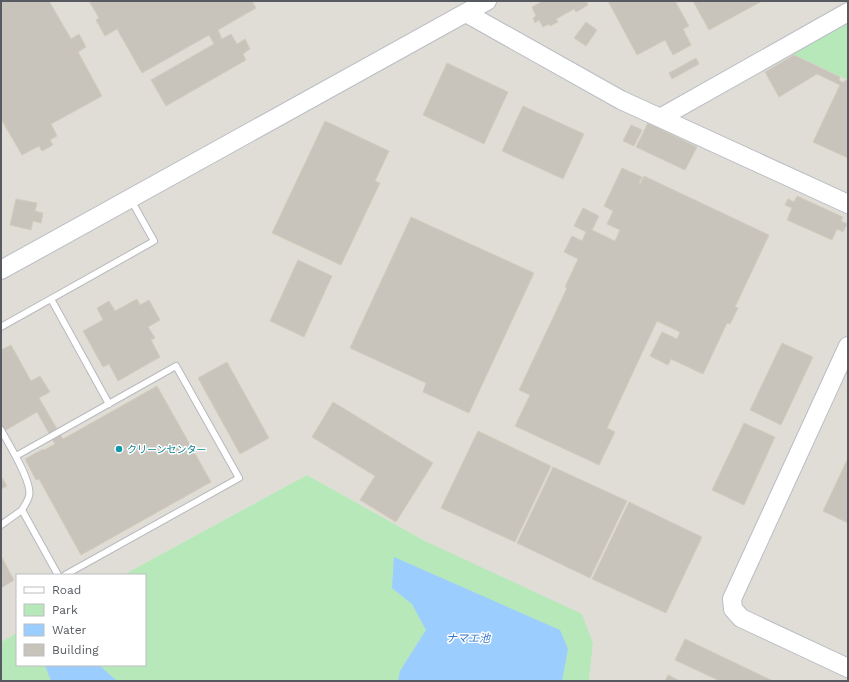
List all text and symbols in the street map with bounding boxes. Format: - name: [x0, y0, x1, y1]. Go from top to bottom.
- marker: クリーンセンター: [114, 444, 124, 454]
- place label: クリーンセンター: [127, 444, 207, 455]
- legend: [16, 574, 146, 666]
- text: Road: [52, 583, 81, 597]
- text: Park: [52, 603, 78, 617]
- text: Water: [52, 623, 87, 637]
- water label: ナマエ池: [446, 632, 491, 645]
- text: Building: [52, 643, 99, 657]

